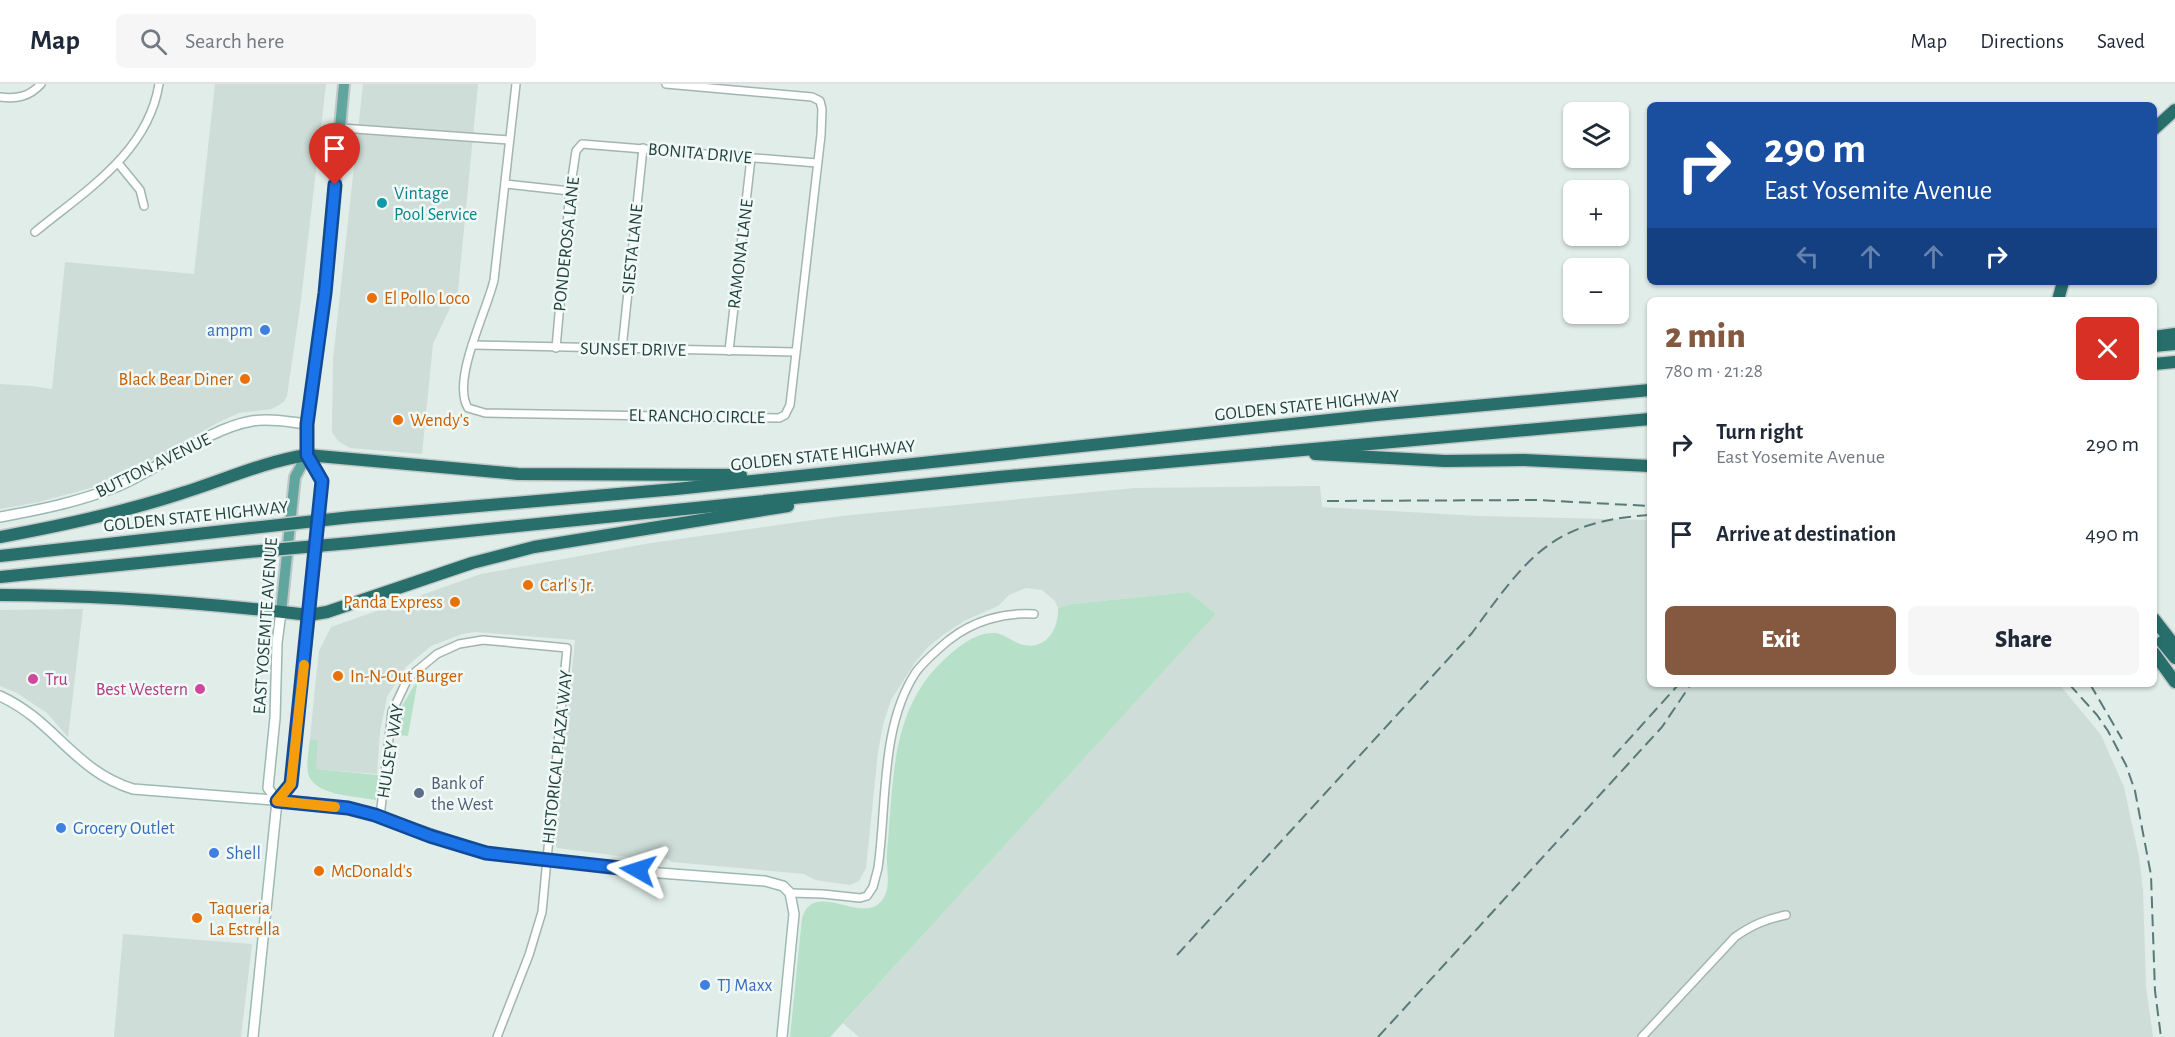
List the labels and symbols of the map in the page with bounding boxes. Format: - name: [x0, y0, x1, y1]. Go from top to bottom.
- pin: [309, 123, 360, 185]
- street label: BONITA DRIVE: [647, 140, 753, 168]
- street label: PONDEROSA LANE: [551, 176, 583, 312]
- place label: Vintage Pool Service: [394, 185, 477, 224]
- marker: Vintage Pool Service: [375, 196, 389, 210]
- street label: RAMONA LANE: [725, 198, 757, 310]
- street label: SIESTA LANE: [619, 203, 647, 295]
- place label: El Pollo Loco: [384, 290, 470, 308]
- marker: El Pollo Loco: [365, 291, 379, 305]
- place label: ampm: [207, 322, 253, 340]
- marker: ampm: [258, 323, 272, 337]
- street label: SUNSET DRIVE: [580, 340, 686, 360]
- place label: Black Bear Diner: [118, 371, 233, 389]
- marker: Black Bear Diner: [238, 372, 252, 386]
- street label: GOLDEN STATE HIGHWAY: [1214, 387, 1401, 425]
- street label: EL RANCHO CIRCLE: [628, 407, 766, 427]
- place label: Wendy's: [410, 412, 470, 430]
- marker: Wendy's: [391, 413, 405, 427]
- street label: BUTTON AVENUE: [93, 430, 214, 502]
- street label: GOLDEN STATE HIGHWAY: [730, 437, 917, 475]
- street label: GOLDEN STATE HIGHWAY: [103, 498, 290, 536]
- street label: EAST YOSEMITE AVENUE: [251, 537, 281, 715]
- place label: Carl's Jr.: [540, 577, 594, 595]
- marker: Carl's Jr.: [521, 578, 535, 592]
- place label: Panda Express: [343, 594, 443, 612]
- marker: Panda Express: [448, 595, 462, 609]
- place label: In-N-Out Burger: [350, 668, 463, 686]
- marker: In-N-Out Burger: [331, 669, 345, 683]
- street label: HISTORICAL PLAZA WAY: [540, 669, 576, 845]
- place label: Tru: [45, 671, 68, 689]
- marker: Tru: [26, 672, 40, 686]
- place label: Best Western: [96, 681, 188, 699]
- marker: Best Western: [193, 682, 207, 696]
- street label: HULSEY WAY: [375, 702, 407, 800]
- place label: Bank of the West: [431, 775, 494, 814]
- marker: Bank of the West: [412, 786, 426, 800]
- place label: Grocery Outlet: [73, 820, 175, 838]
- marker: Grocery Outlet: [54, 821, 68, 835]
- position arrow: [606, 838, 670, 902]
- place label: Shell: [226, 845, 261, 863]
- marker: Shell: [207, 846, 221, 860]
- place label: McDonald's: [331, 863, 413, 881]
- marker: McDonald's: [312, 864, 326, 878]
- place label: Taqueria La Estrella: [209, 900, 280, 939]
- marker: Taqueria La Estrella: [190, 911, 204, 925]
- place label: TJ Maxx: [717, 977, 773, 995]
- marker: TJ Maxx: [698, 978, 712, 992]

